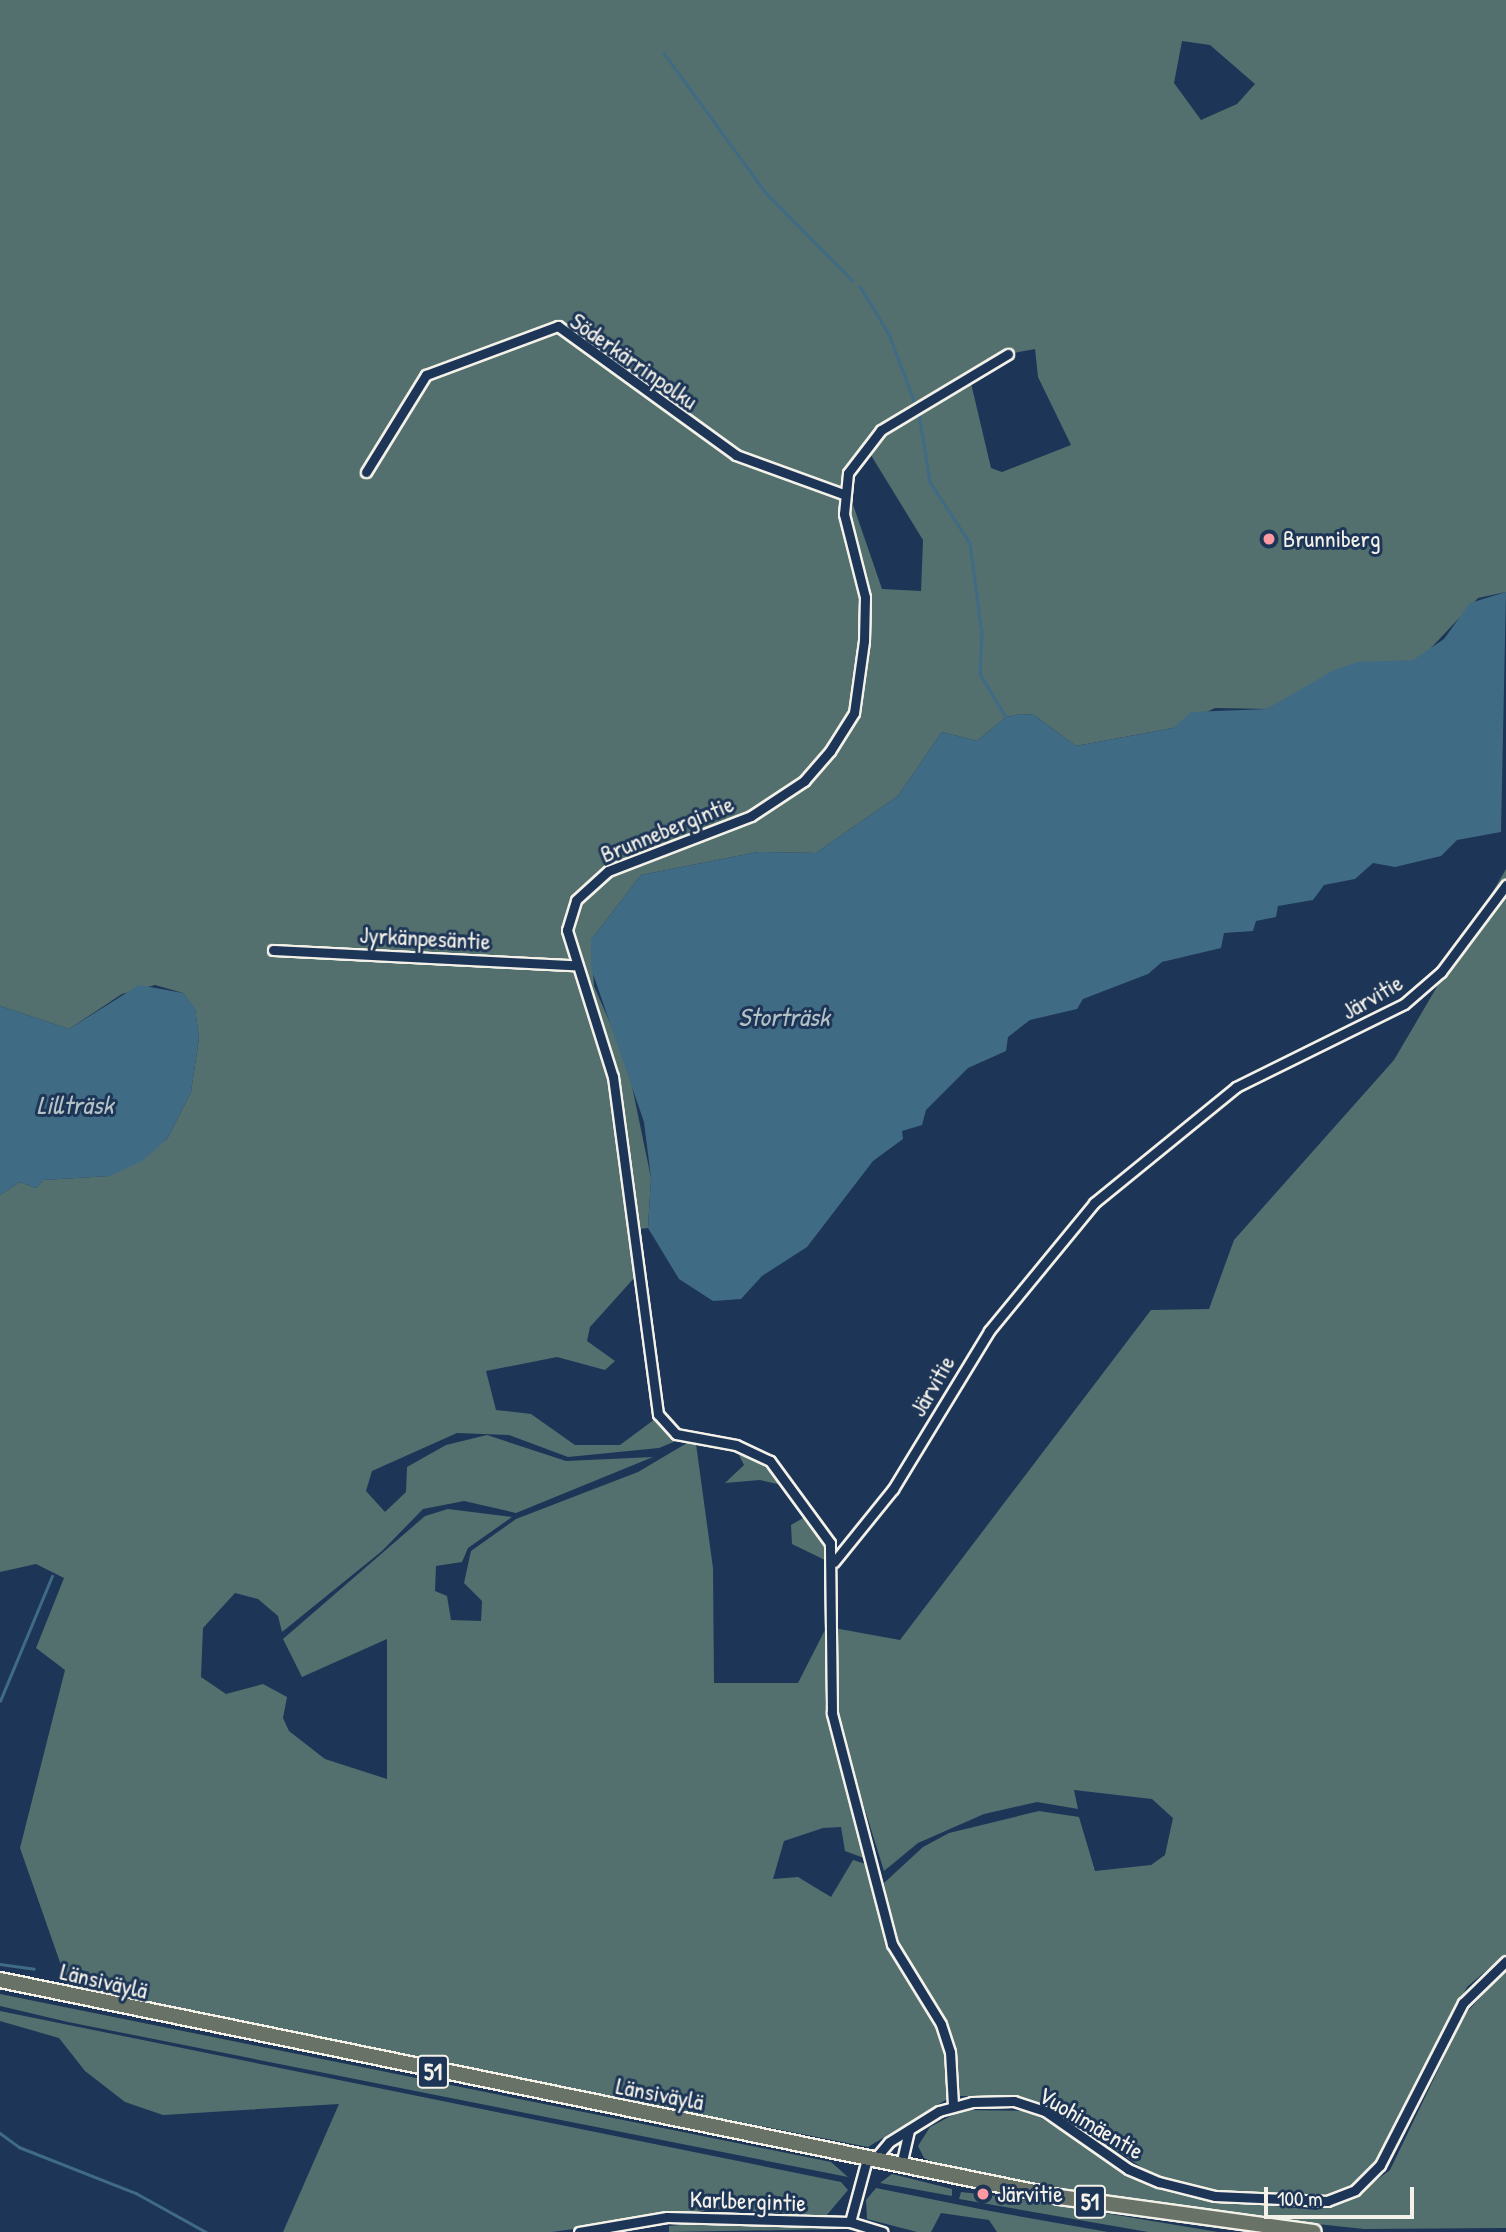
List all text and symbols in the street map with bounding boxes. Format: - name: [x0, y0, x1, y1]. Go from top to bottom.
- street label: Söderkärrinpolku: [565, 307, 703, 415]
- place label: Brunniberg: [1283, 525, 1380, 553]
- marker: Brunniberg: [1261, 531, 1277, 547]
- street label: Brunnebergintie: [596, 789, 738, 869]
- street label: Jyrkänpesäntie: [359, 920, 491, 956]
- street label: Järvitie: [1336, 968, 1408, 1026]
- water label: Storträsk: [738, 1001, 830, 1033]
- water label: Lillträsk: [37, 1089, 113, 1121]
- street label: Järvitie: [903, 1350, 961, 1422]
- street label: Länsiväylä: [58, 1957, 150, 2005]
- road number: 51: [416, 2052, 450, 2092]
- street label: Länsiväylä: [614, 2071, 706, 2117]
- street label: Vuohimäentie: [1033, 2080, 1149, 2166]
- scale bar: [1268, 2172, 1418, 2216]
- place label: Järvitie: [997, 2180, 1063, 2208]
- road number: 51: [1072, 2182, 1108, 2222]
- text: 100 m: [1277, 2184, 1323, 2213]
- street label: Karlbergintie: [689, 2185, 807, 2217]
- marker: Järvitie: [975, 2186, 991, 2202]

